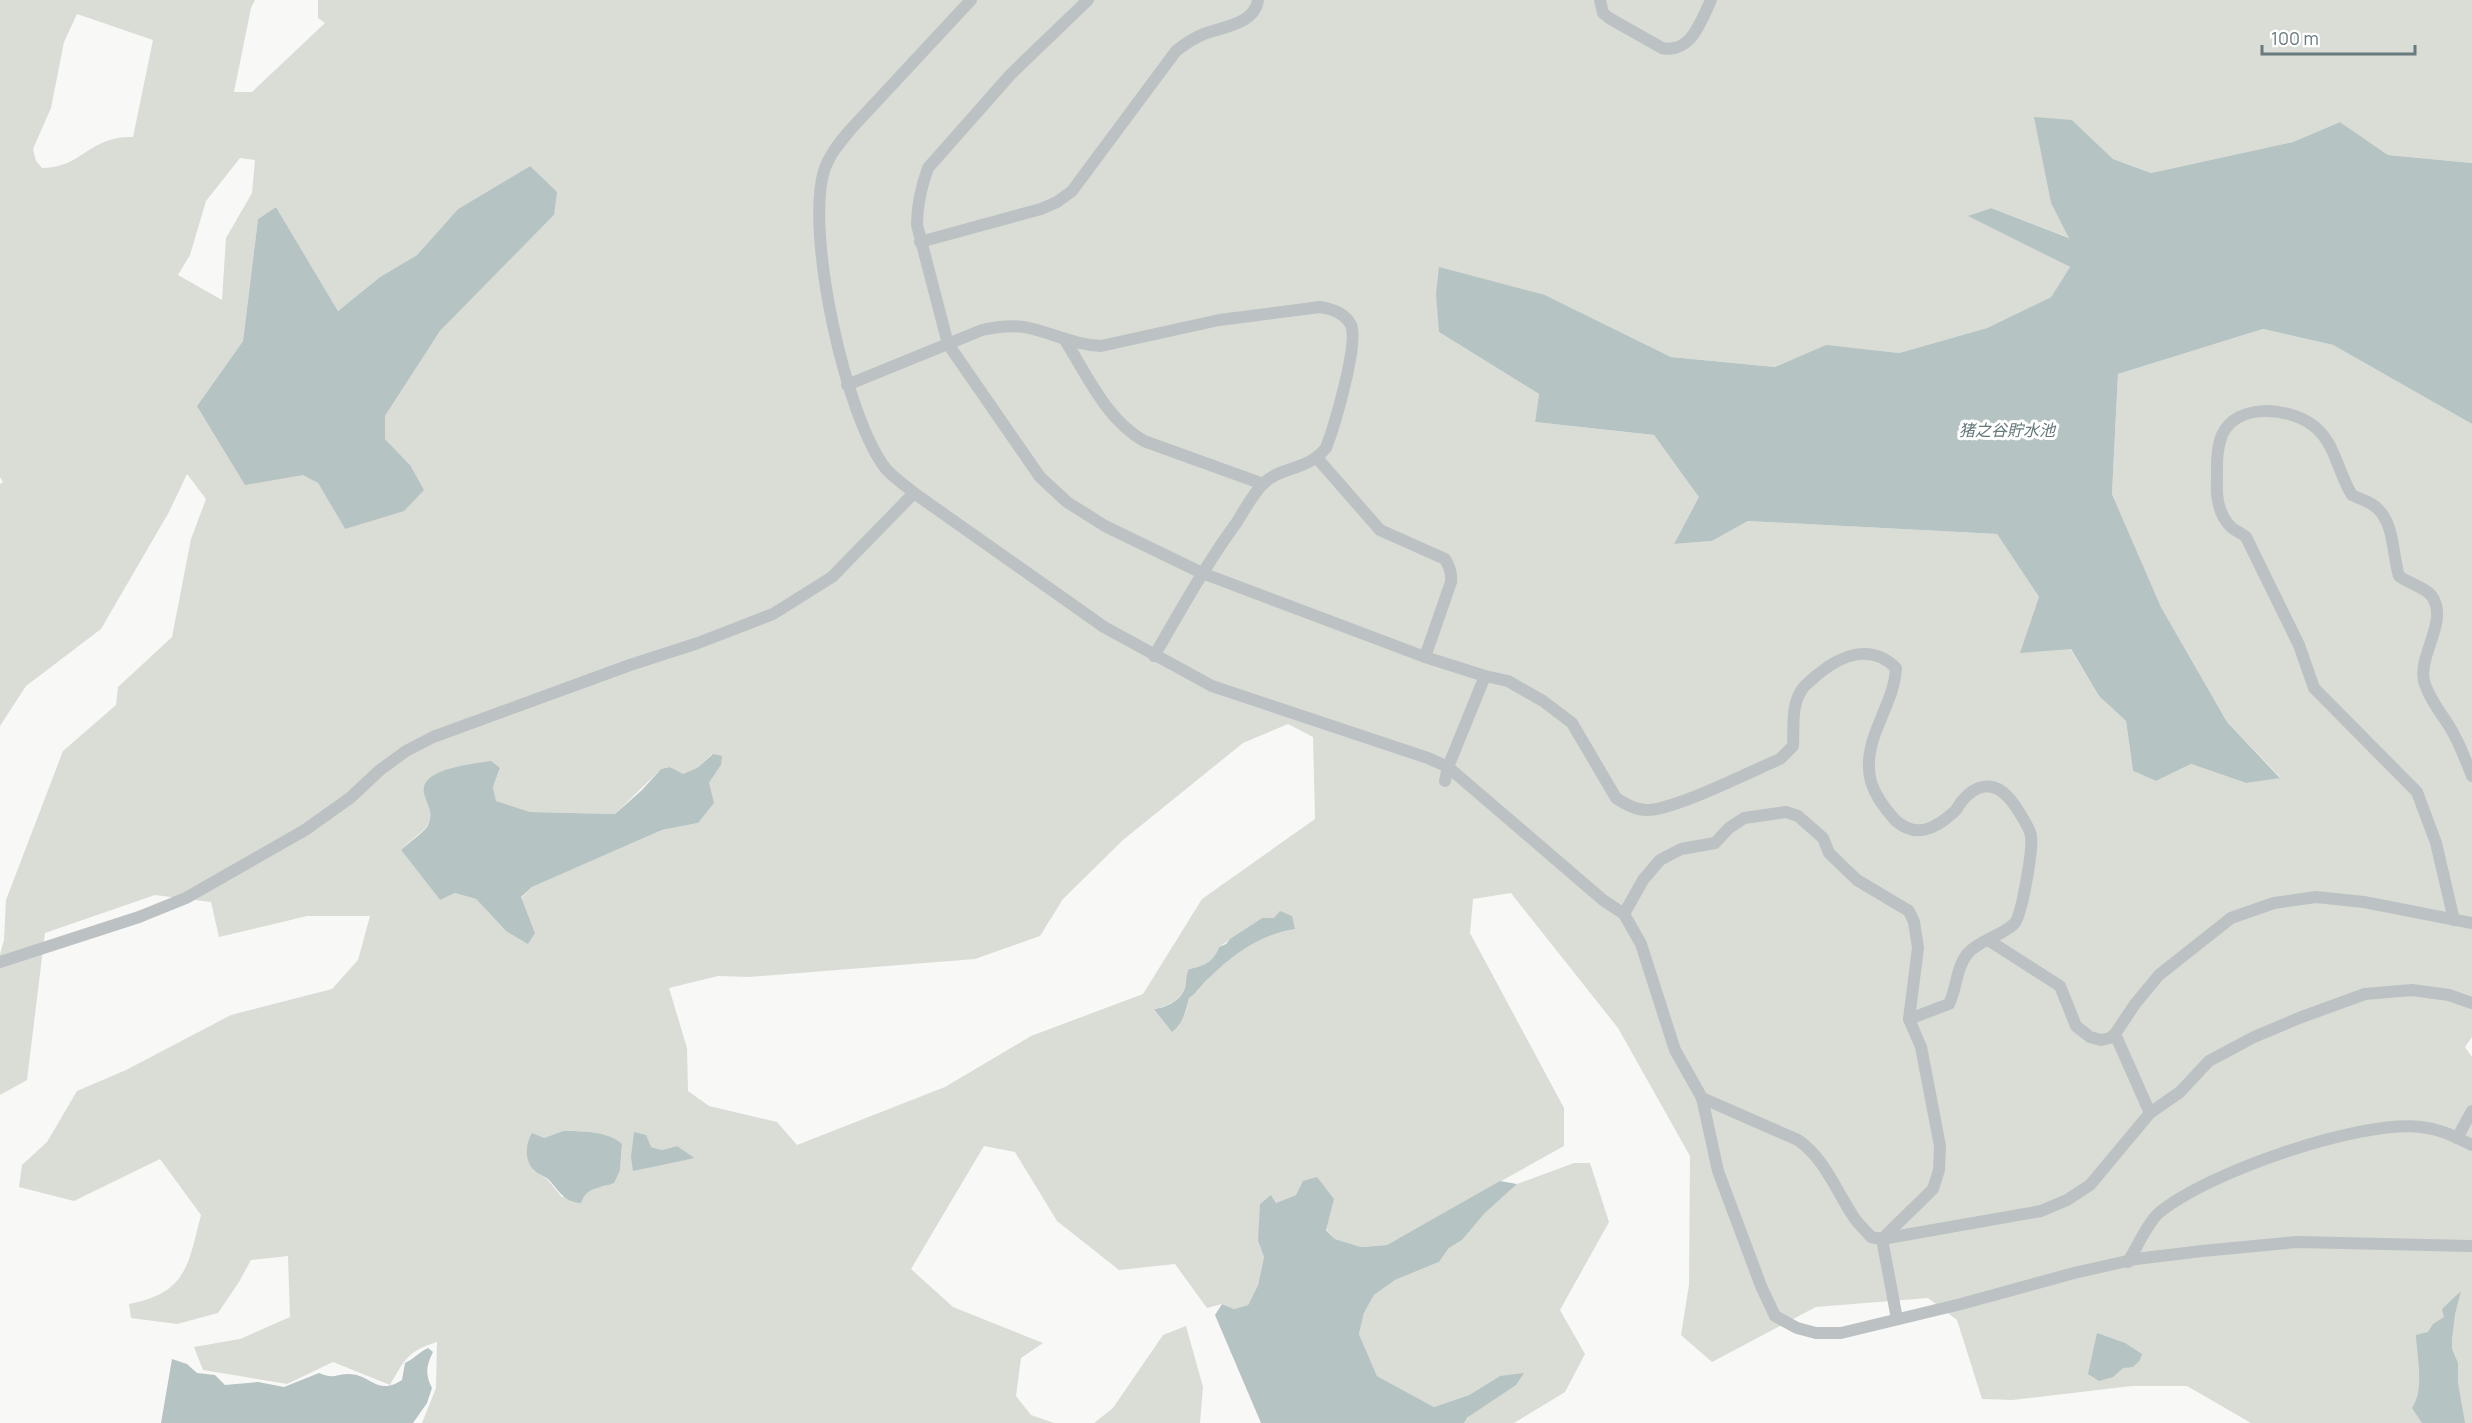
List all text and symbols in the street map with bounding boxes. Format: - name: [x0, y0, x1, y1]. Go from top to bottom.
- scale bar: [2262, 18, 2415, 56]
- text: 100 m: [2271, 26, 2319, 50]
- water label: 猪之谷貯水池: [1959, 419, 2057, 441]

